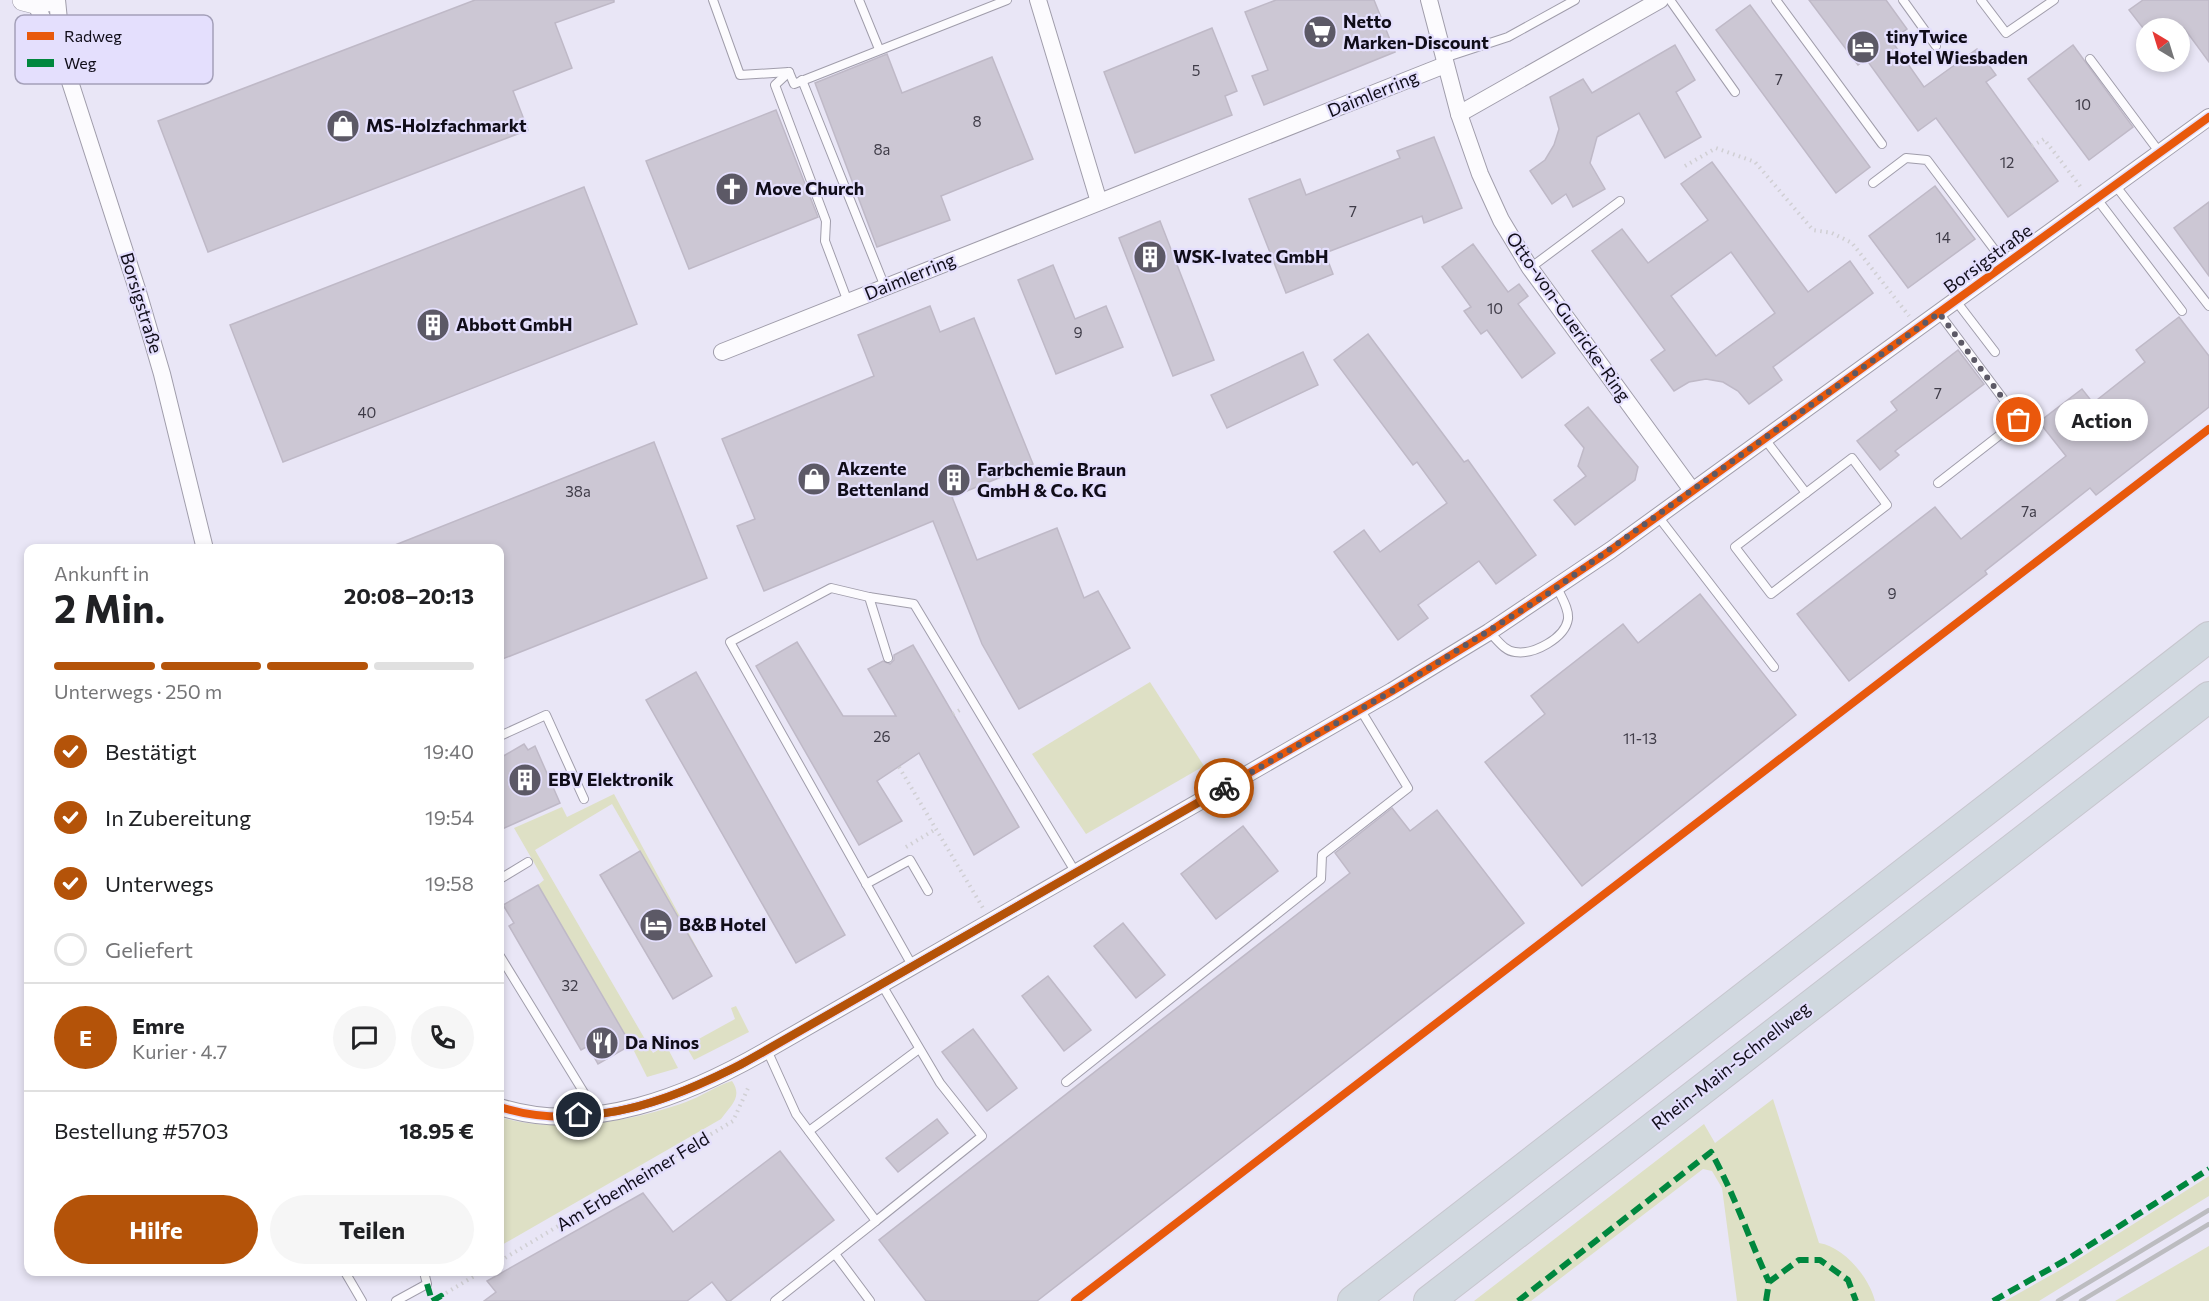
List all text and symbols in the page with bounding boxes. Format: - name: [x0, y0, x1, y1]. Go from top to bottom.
- place label: Netto Marken-Discount: [1343, 10, 1489, 53]
- supermarket icon: Netto Marken-Discount: [1302, 14, 1338, 50]
- legend: [15, 15, 213, 84]
- north arrow: [2136, 18, 2190, 72]
- map controls: [2136, 18, 2190, 72]
- place label: tinyTwice Hotel Wiesbaden: [1886, 25, 2028, 68]
- text: Radweg: [64, 26, 122, 45]
- hotel icon: tinyTwice Hotel Wiesbaden: [1845, 29, 1881, 65]
- text: Weg: [64, 53, 97, 72]
- house number: 5: [1192, 61, 1200, 79]
- street label: Daimlerring: [1324, 65, 1422, 121]
- house number: 7: [1775, 70, 1783, 88]
- house number: 10: [2075, 95, 2091, 113]
- shop icon: MS-Holzfachmarkt: [325, 108, 361, 144]
- house number: 8: [972, 112, 982, 130]
- place label: MS-Holzfachmarkt: [366, 114, 527, 136]
- house number: 8a: [874, 140, 890, 158]
- house number: 12: [2000, 153, 2014, 171]
- church icon: Move Church: [714, 171, 750, 207]
- place label: Move Church: [755, 177, 864, 199]
- house number: 7: [1349, 202, 1357, 220]
- street label: Borsigstraße: [1939, 219, 2036, 298]
- street label: Otto-von-Guericke-Ring: [1502, 227, 1636, 406]
- house number: 14: [1935, 228, 1951, 246]
- building icon: WSK-Ivatec GmbH: [1132, 239, 1168, 275]
- place label: WSK-Ivatec GmbH: [1173, 245, 1328, 267]
- street label: Daimlerring: [861, 248, 959, 304]
- street label: Borsigstraße: [116, 250, 168, 356]
- house number: 10: [1487, 299, 1503, 317]
- building icon: Abbott GmbH: [415, 307, 451, 343]
- place label: Abbott GmbH: [456, 313, 573, 335]
- house number: 9: [1073, 323, 1083, 341]
- house number: 7: [1934, 384, 1942, 402]
- pin: [1993, 394, 2044, 445]
- callout: Action: [2055, 399, 2148, 441]
- house number: 40: [358, 403, 376, 421]
- icon: bag: [2002, 403, 2035, 436]
- text: Action: [2071, 408, 2132, 432]
- place label: Akzente Bettenland: [837, 457, 929, 500]
- place label: Farbchemie Braun GmbH & Co. KG: [977, 458, 1126, 501]
- shop icon: Akzente Bettenland: [796, 461, 832, 497]
- building icon: Farbchemie Braun GmbH & Co. KG: [936, 462, 972, 498]
- house number: 38a: [565, 482, 591, 500]
- house number: 7a: [2021, 502, 2037, 520]
- text: Ankunft in: [54, 561, 149, 585]
- text: 20:08–20:13: [344, 582, 474, 609]
- text: 2 Min.: [54, 583, 165, 631]
- house number: 9: [1887, 584, 1897, 602]
- text: Unterwegs · 250 m: [54, 679, 222, 703]
- house number: 26: [873, 727, 891, 745]
- house number: 11-13: [1623, 729, 1657, 747]
- icon: check: [54, 735, 87, 768]
- text: Bestätigt: [105, 738, 197, 765]
- text: 19:40: [424, 739, 474, 763]
- courier: [1194, 758, 1254, 818]
- building icon: EBV Elektronik: [507, 762, 543, 798]
- place label: EBV Elektronik: [548, 768, 674, 790]
- icon: bike: [1208, 772, 1241, 805]
- icon: check: [54, 801, 87, 834]
- text: In Zubereitung: [105, 804, 251, 831]
- text: 19:54: [425, 805, 474, 829]
- icon: check: [54, 867, 87, 900]
- text: Unterwegs: [105, 870, 214, 897]
- text: 19:58: [425, 871, 474, 895]
- hotel icon: B&B Hotel: [638, 907, 674, 943]
- place label: B&B Hotel: [679, 913, 766, 935]
- text: Geliefert: [105, 936, 193, 963]
- house number: 32: [562, 976, 578, 994]
- street label: Rhein-Main-Schnellweg: [1647, 996, 1814, 1134]
- button: chat: [333, 1006, 396, 1069]
- button: phone: [411, 1006, 474, 1069]
- text: Emre: [132, 1012, 185, 1039]
- text: E: [79, 1024, 92, 1051]
- restaurant icon: Da Ninos: [584, 1025, 620, 1061]
- place label: Da Ninos: [625, 1031, 699, 1053]
- text: Kurier · 4.7: [132, 1039, 227, 1063]
- pin: [553, 1089, 604, 1140]
- icon: home: [562, 1098, 595, 1131]
- text: Bestellung #5703: [54, 1117, 229, 1144]
- text: 18.95 €: [399, 1117, 474, 1144]
- street label: Am Erbenheimer Feld: [552, 1127, 713, 1236]
- button: Hilfe: [54, 1195, 258, 1264]
- button: Teilen: [270, 1195, 474, 1264]

